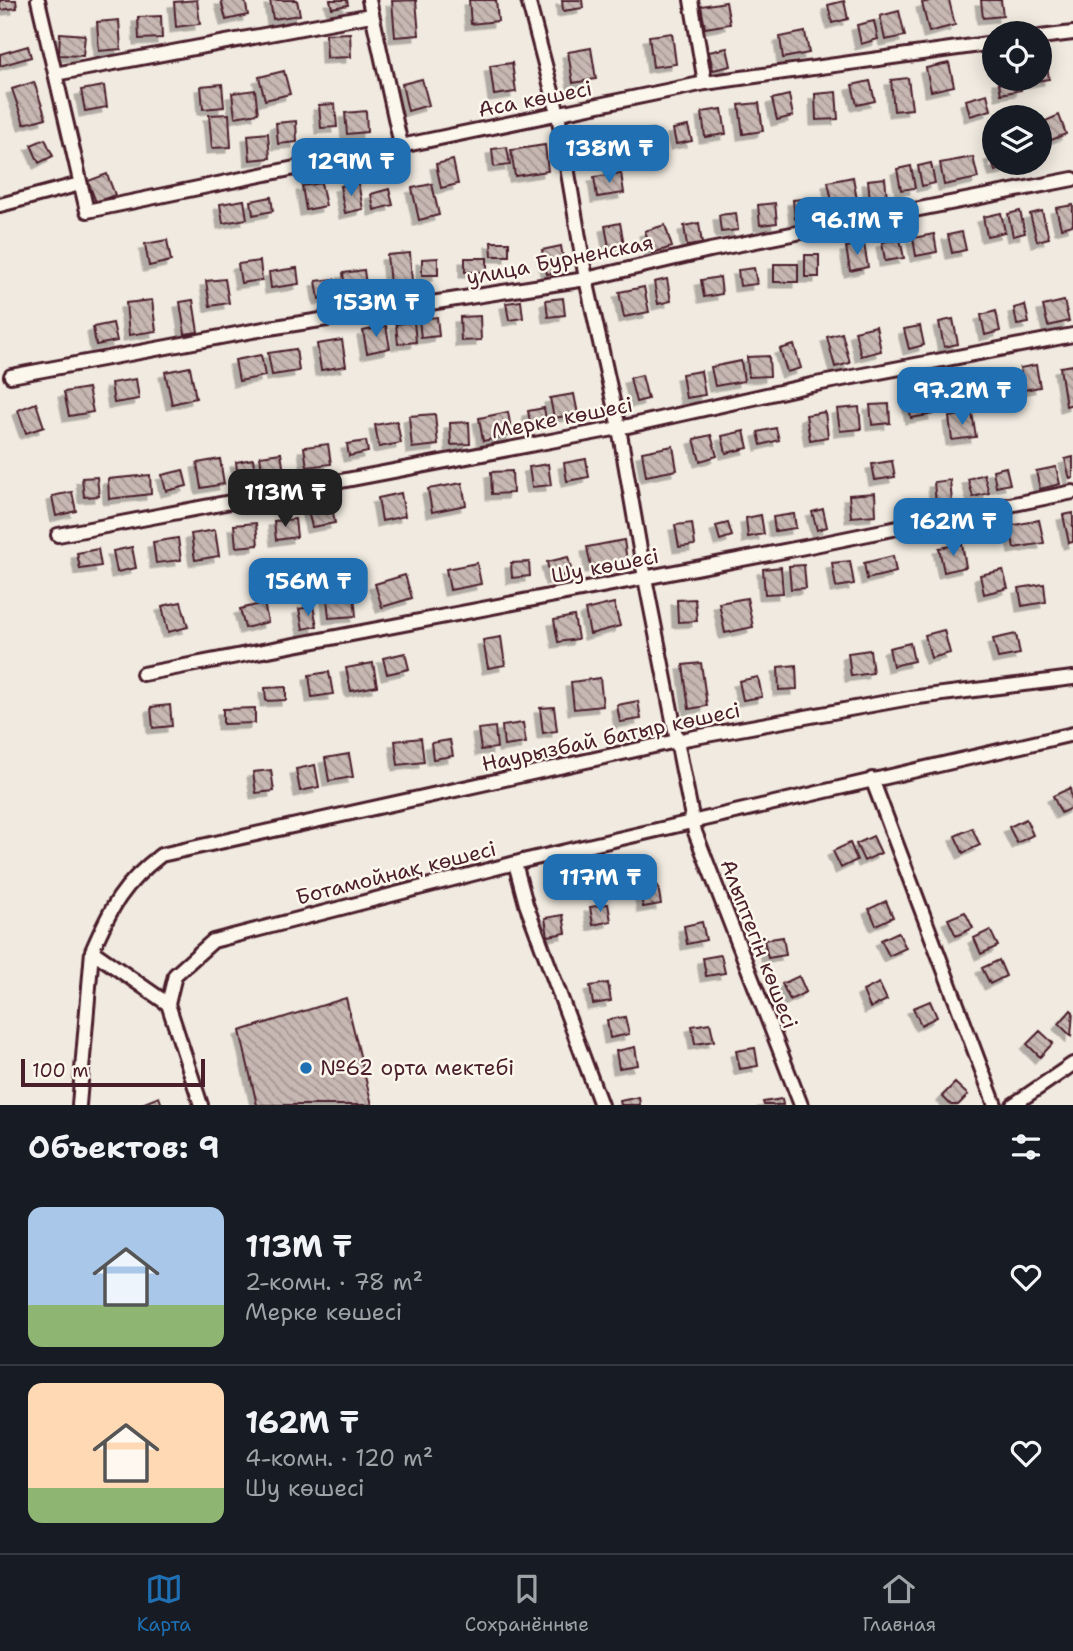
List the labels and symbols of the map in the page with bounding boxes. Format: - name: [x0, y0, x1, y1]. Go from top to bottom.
- street label: Аса көшесі: [476, 74, 594, 124]
- pin: 138M ₸: [552, 125, 666, 185]
- pin: 129M ₸: [294, 138, 408, 198]
- pin: 96.1M ₸: [792, 198, 922, 257]
- street label: улица Бурненская: [464, 228, 656, 292]
- pin: 153M ₸: [319, 280, 433, 339]
- pin: 97.2M ₸: [897, 368, 1027, 427]
- street label: Мерке көшесі: [489, 391, 635, 445]
- pin: 113M ₸: [228, 470, 342, 529]
- pin: 162M ₸: [896, 498, 1010, 558]
- street label: Шу көшесі: [549, 542, 661, 590]
- pin: 156M ₸: [251, 558, 365, 618]
- street label: Наурызбай батыр көшесі: [479, 696, 743, 778]
- street label: Ботамойнақ көшесі: [293, 835, 499, 911]
- pin: 117M ₸: [543, 855, 657, 914]
- street label: Алыптегін көшесі: [714, 855, 804, 1033]
- place label: №62 орта мектебі: [320, 1054, 514, 1082]
- scale bar: [21, 1056, 205, 1088]
- marker: №62 орта мектебі: [298, 1060, 314, 1076]

